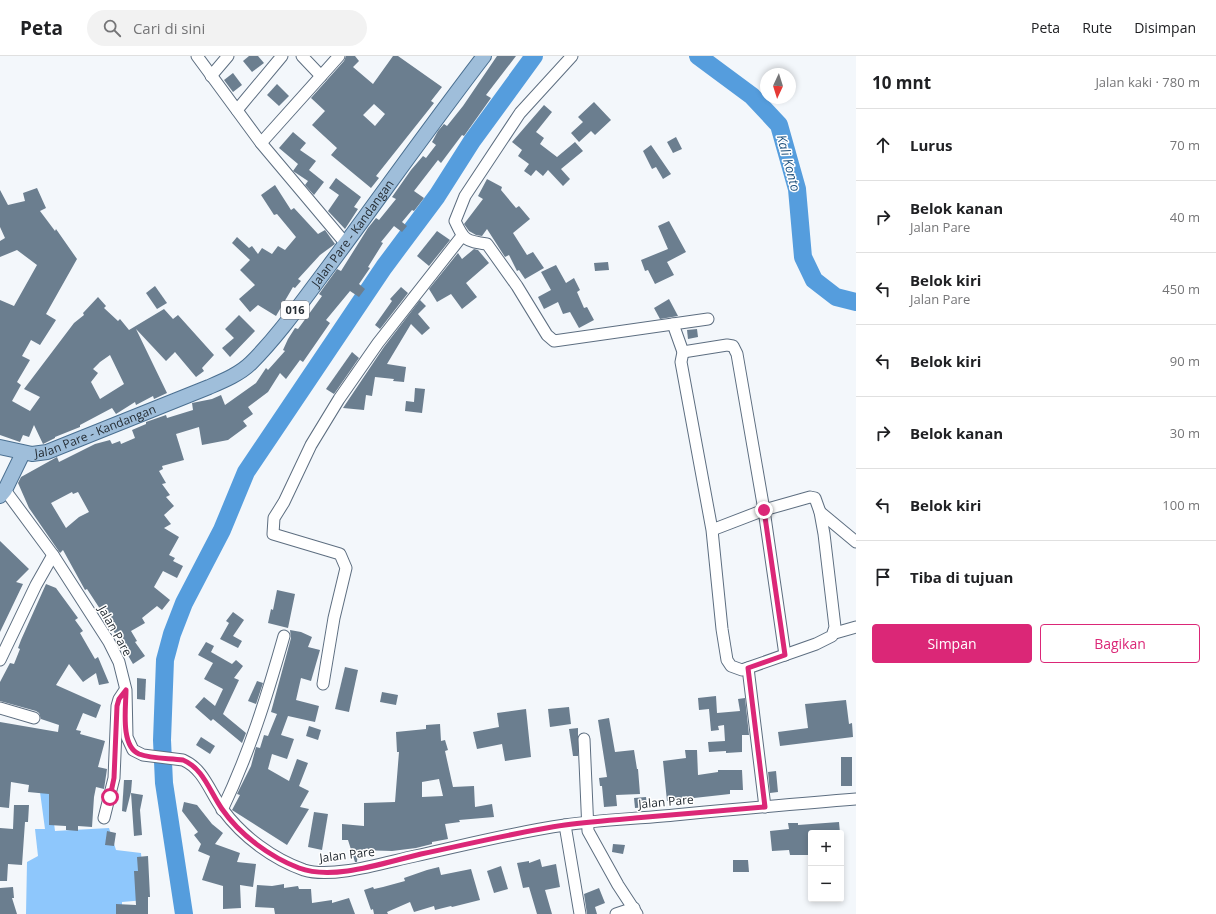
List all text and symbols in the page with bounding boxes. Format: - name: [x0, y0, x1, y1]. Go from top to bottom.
- search box: [87, 10, 367, 46]
- text: Peta: [20, 15, 63, 41]
- icon: search: [101, 17, 123, 39]
- text: Cari di sini: [133, 18, 205, 38]
- text: Peta: [1031, 18, 1060, 37]
- text: Rute: [1082, 18, 1112, 37]
- text: Disimpan: [1134, 18, 1196, 37]
- north arrow: [760, 68, 796, 104]
- text: 10 mnt: [872, 71, 931, 94]
- text: Jalan kaki · 780 m: [1095, 73, 1200, 91]
- water label: Kali Konto: [773, 133, 805, 193]
- icon: ahead: [872, 134, 894, 156]
- text: Lurus: [910, 135, 952, 155]
- text: 70 m: [1170, 136, 1200, 154]
- street label: Jalan Pare - Kandangan: [307, 176, 397, 291]
- text: Belok kanan: [910, 198, 1003, 218]
- icon: right: [872, 206, 894, 228]
- text: 40 m: [1170, 208, 1200, 226]
- text: Jalan Pare: [910, 218, 970, 236]
- text: Belok kiri: [910, 270, 981, 290]
- icon: left: [872, 278, 894, 300]
- text: 450 m: [1162, 280, 1200, 298]
- text: Jalan Pare: [910, 290, 970, 308]
- road number: 016: [281, 301, 309, 319]
- icon: left: [872, 350, 894, 372]
- text: Belok kiri: [910, 351, 981, 371]
- text: 90 m: [1170, 352, 1200, 370]
- street label: Jalan Pare - Kandangan: [32, 400, 158, 462]
- icon: right: [872, 422, 894, 444]
- text: Belok kanan: [910, 423, 1003, 443]
- text: 30 m: [1170, 424, 1200, 442]
- icon: left: [872, 494, 894, 516]
- text: Belok kiri: [910, 495, 981, 515]
- text: 100 m: [1162, 496, 1200, 514]
- route end: [755, 501, 773, 519]
- icon: arrive: [872, 566, 894, 588]
- text: Tiba di tujuan: [910, 567, 1013, 587]
- street label: Jalan Pare: [94, 601, 136, 659]
- button: Simpan: [872, 624, 1032, 663]
- button: Bagikan: [1040, 624, 1200, 663]
- route start: [101, 788, 119, 806]
- street label: Jalan Pare: [637, 791, 695, 812]
- map controls: [808, 830, 844, 902]
- button: +: [808, 830, 844, 866]
- street label: Jalan Pare: [317, 843, 376, 866]
- button: −: [808, 866, 844, 902]

